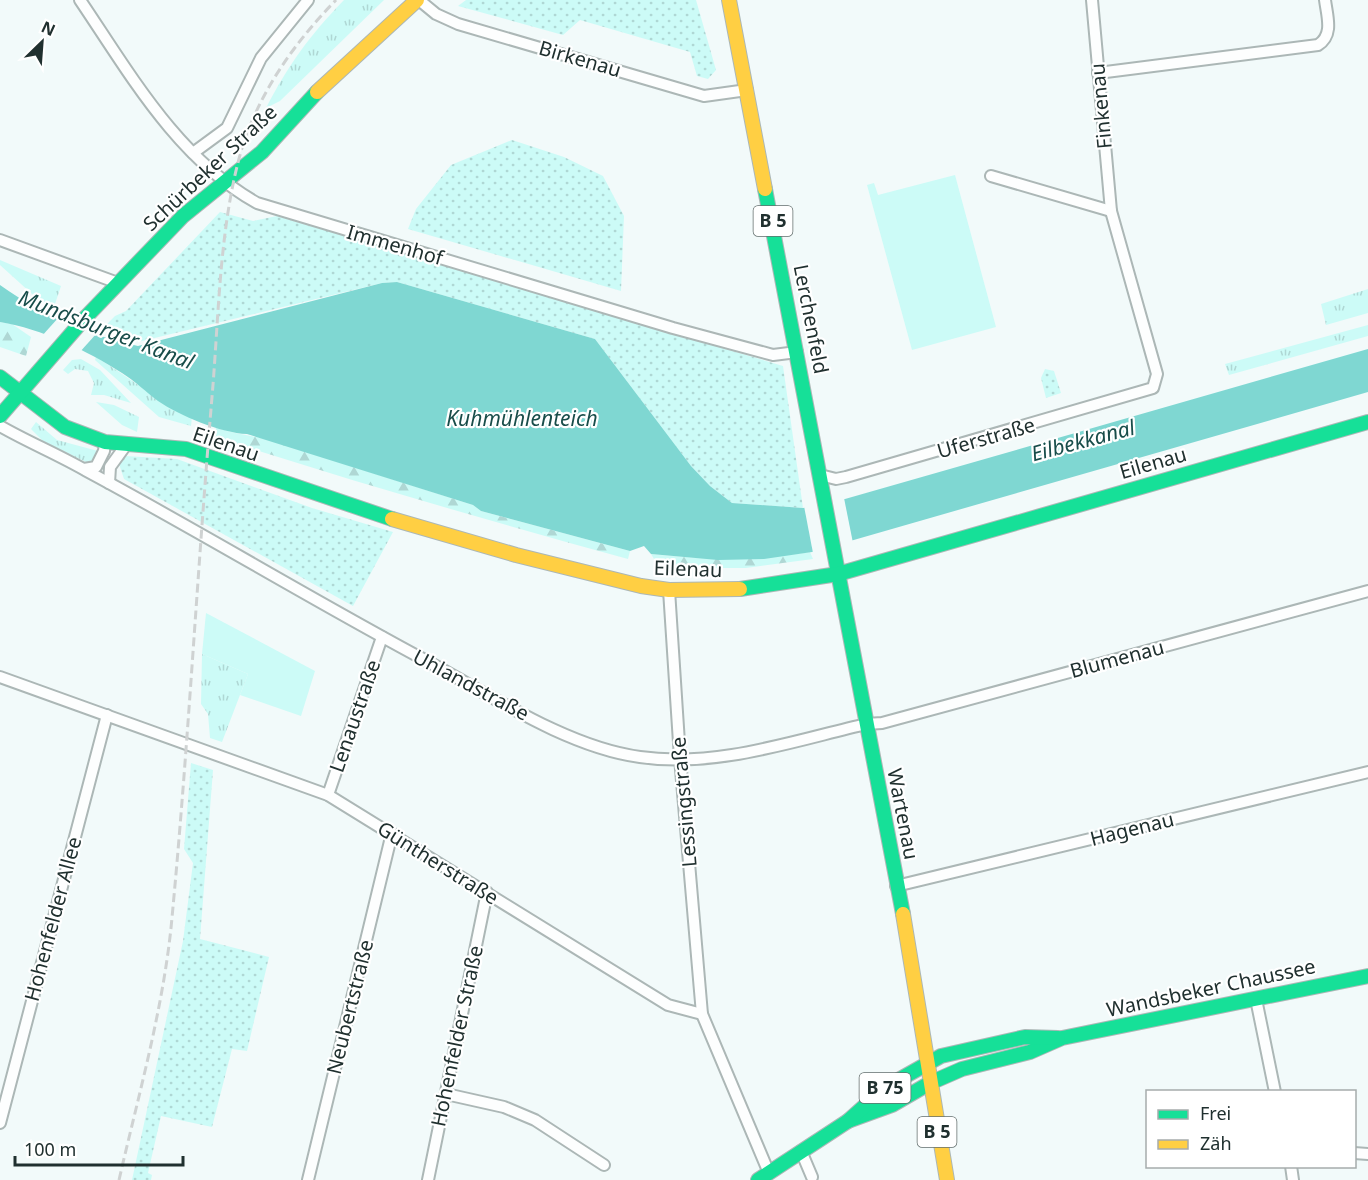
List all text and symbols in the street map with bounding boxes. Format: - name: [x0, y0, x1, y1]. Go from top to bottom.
- north arrow: [12, 12, 72, 72]
- text: N: [38, 16, 59, 41]
- street label: Birkenau: [536, 34, 624, 83]
- street label: Finkenau: [1083, 62, 1118, 150]
- street label: Schürbeker Straße: [137, 99, 282, 237]
- road number: B 5: [754, 206, 792, 236]
- street label: Immenhof: [344, 218, 448, 271]
- street label: Lerchenfeld: [788, 262, 835, 376]
- water label: Mundsburger Kanal: [15, 283, 198, 376]
- water label: Kuhmühlenteich: [446, 404, 598, 432]
- street label: Uferstraße: [934, 411, 1038, 464]
- water label: Eilbekkanal: [1028, 413, 1138, 467]
- street label: Eilenau: [189, 420, 263, 467]
- street label: Eilenau: [1116, 440, 1190, 485]
- street label: Eilenau: [653, 554, 723, 583]
- street label: Blumenau: [1067, 633, 1167, 684]
- street label: Uhlandstraße: [408, 643, 534, 726]
- street label: Lenaustraße: [323, 656, 386, 776]
- street label: Lessingstraße: [664, 736, 703, 868]
- street label: Wartenau: [881, 766, 926, 862]
- street label: Hagenau: [1087, 805, 1177, 852]
- street label: Güntherstraße: [373, 815, 504, 911]
- street label: Hohenfelder Allee: [18, 834, 87, 1004]
- street label: Neubertstraße: [320, 937, 379, 1077]
- street label: Hohenfelder Straße: [424, 943, 489, 1129]
- street label: Wandsbeker Chaussee: [1104, 952, 1318, 1023]
- road number: B 75: [860, 1073, 910, 1103]
- legend: [1146, 1090, 1356, 1168]
- text: Frei: [1200, 1101, 1231, 1125]
- road number: B 5: [918, 1117, 956, 1147]
- scale bar: [15, 1129, 183, 1167]
- text: Zäh: [1200, 1131, 1232, 1155]
- text: 100 m: [24, 1137, 76, 1161]

